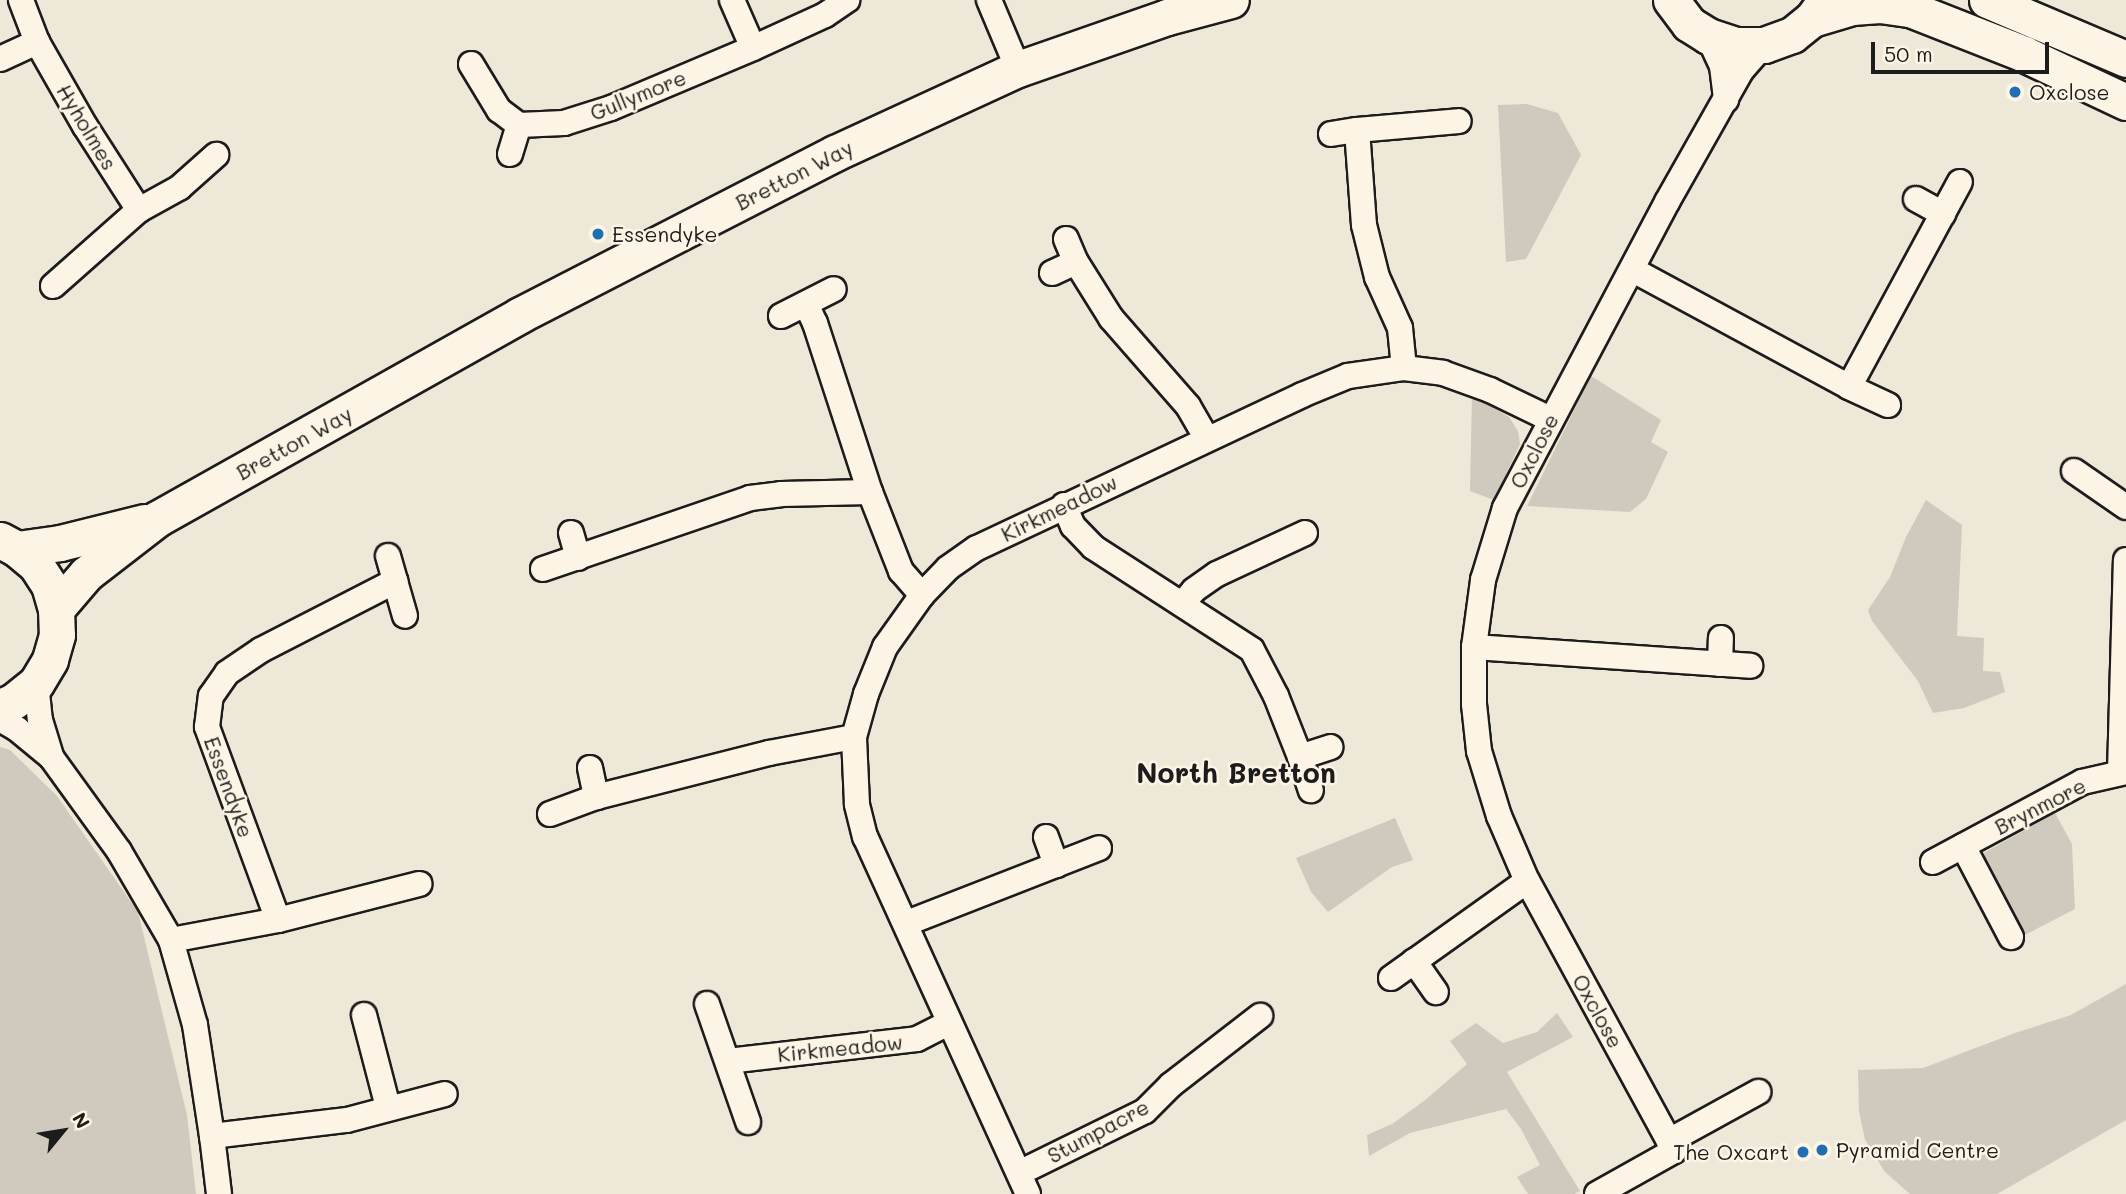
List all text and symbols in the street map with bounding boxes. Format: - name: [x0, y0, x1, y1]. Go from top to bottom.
- scale bar: [1874, 28, 2052, 72]
- text: 50 m: [1884, 40, 1933, 67]
- street label: Gullymore: [586, 64, 690, 126]
- place label: Oxclose: [2029, 79, 2110, 105]
- street label: Hyholmes: [52, 80, 122, 174]
- marker: Oxclose: [2007, 84, 2023, 100]
- street label: Bretton Way: [731, 135, 857, 215]
- place label: Essendyke: [612, 221, 718, 247]
- marker: Essendyke: [590, 226, 606, 242]
- street label: Bretton Way: [232, 401, 356, 485]
- street label: Oxclose: [1504, 409, 1564, 493]
- street label: Kirkmeadow: [997, 469, 1121, 547]
- street label: Essendyke: [199, 733, 259, 841]
- district label: North Bretton: [1136, 755, 1336, 789]
- street label: Brynmore: [1990, 772, 2090, 840]
- street label: Oxclose: [1567, 970, 1629, 1052]
- street label: Kirkmeadow: [776, 1029, 904, 1067]
- street label: Stumpacre: [1043, 1094, 1153, 1168]
- north arrow: [28, 1096, 98, 1166]
- text: N: [67, 1108, 96, 1133]
- place label: Pyramid Centre: [1836, 1137, 1999, 1163]
- place label: The Oxcart: [1673, 1139, 1789, 1165]
- marker: Pyramid Centre: [1814, 1142, 1830, 1158]
- marker: The Oxcart: [1795, 1144, 1811, 1160]

